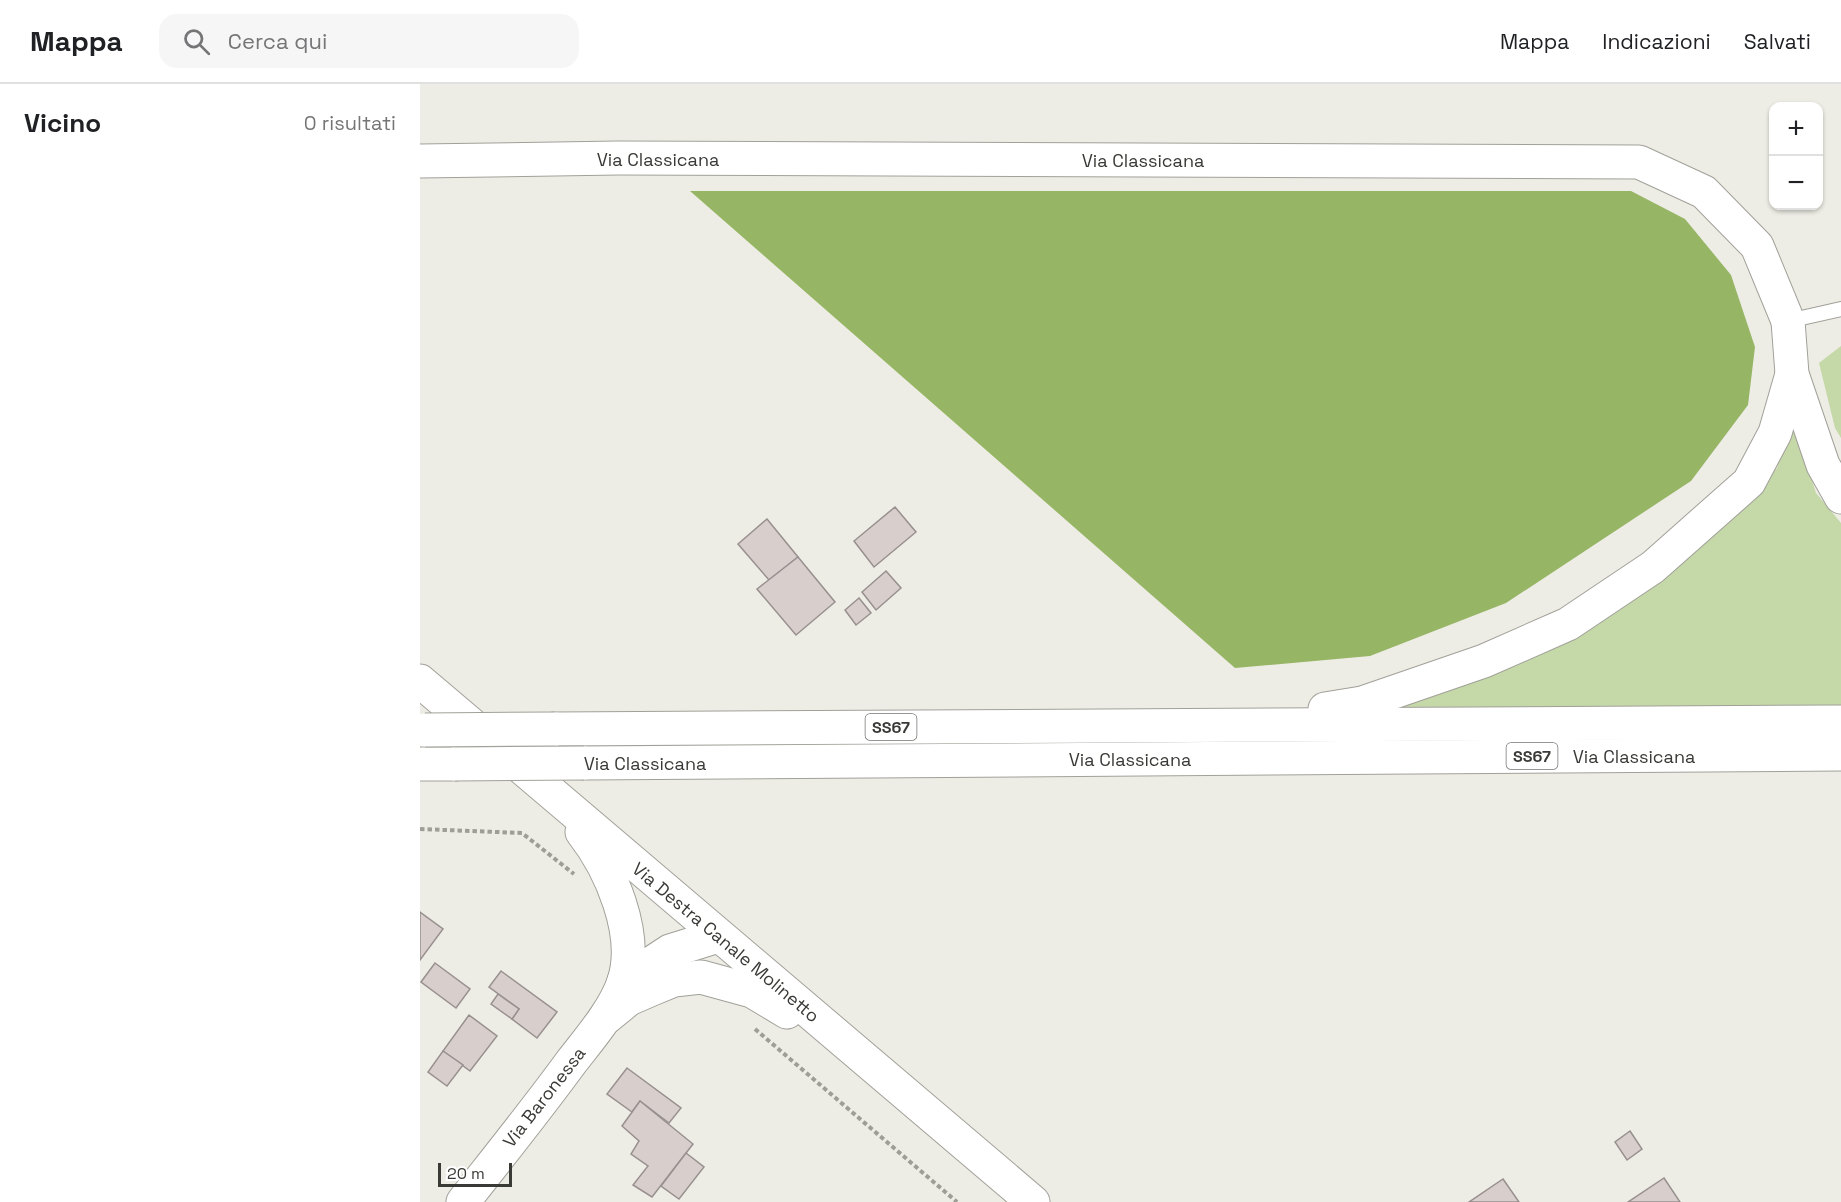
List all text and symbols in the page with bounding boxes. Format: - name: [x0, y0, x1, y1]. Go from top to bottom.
- search box: [159, 14, 579, 68]
- text: Mappa: [30, 23, 123, 59]
- icon: search: [180, 25, 213, 58]
- text: Cerca qui: [228, 27, 327, 55]
- text: Mappa: [1500, 28, 1569, 55]
- text: Indicazioni: [1602, 28, 1711, 55]
- text: Salvati: [1744, 28, 1811, 55]
- map controls: [1769, 102, 1823, 210]
- button: +: [1769, 102, 1823, 156]
- text: Vicino: [24, 106, 101, 140]
- text: 0 risultati: [304, 110, 396, 136]
- street label: Via Classicana: [597, 148, 719, 171]
- street label: Via Classicana: [1082, 149, 1204, 172]
- button: −: [1769, 156, 1823, 210]
- road number: SS67: [866, 714, 916, 740]
- road number: SS67: [1506, 743, 1558, 769]
- street label: Via Classicana: [1573, 745, 1695, 768]
- street label: Via Classicana: [1069, 748, 1191, 771]
- street label: Via Classicana: [584, 752, 706, 775]
- street label: Via Destra Canale Molinetto: [628, 857, 824, 1027]
- street label: Via Baronessa: [498, 1042, 590, 1152]
- scale bar: [438, 1160, 512, 1188]
- text: 20 m: [447, 1163, 485, 1184]

